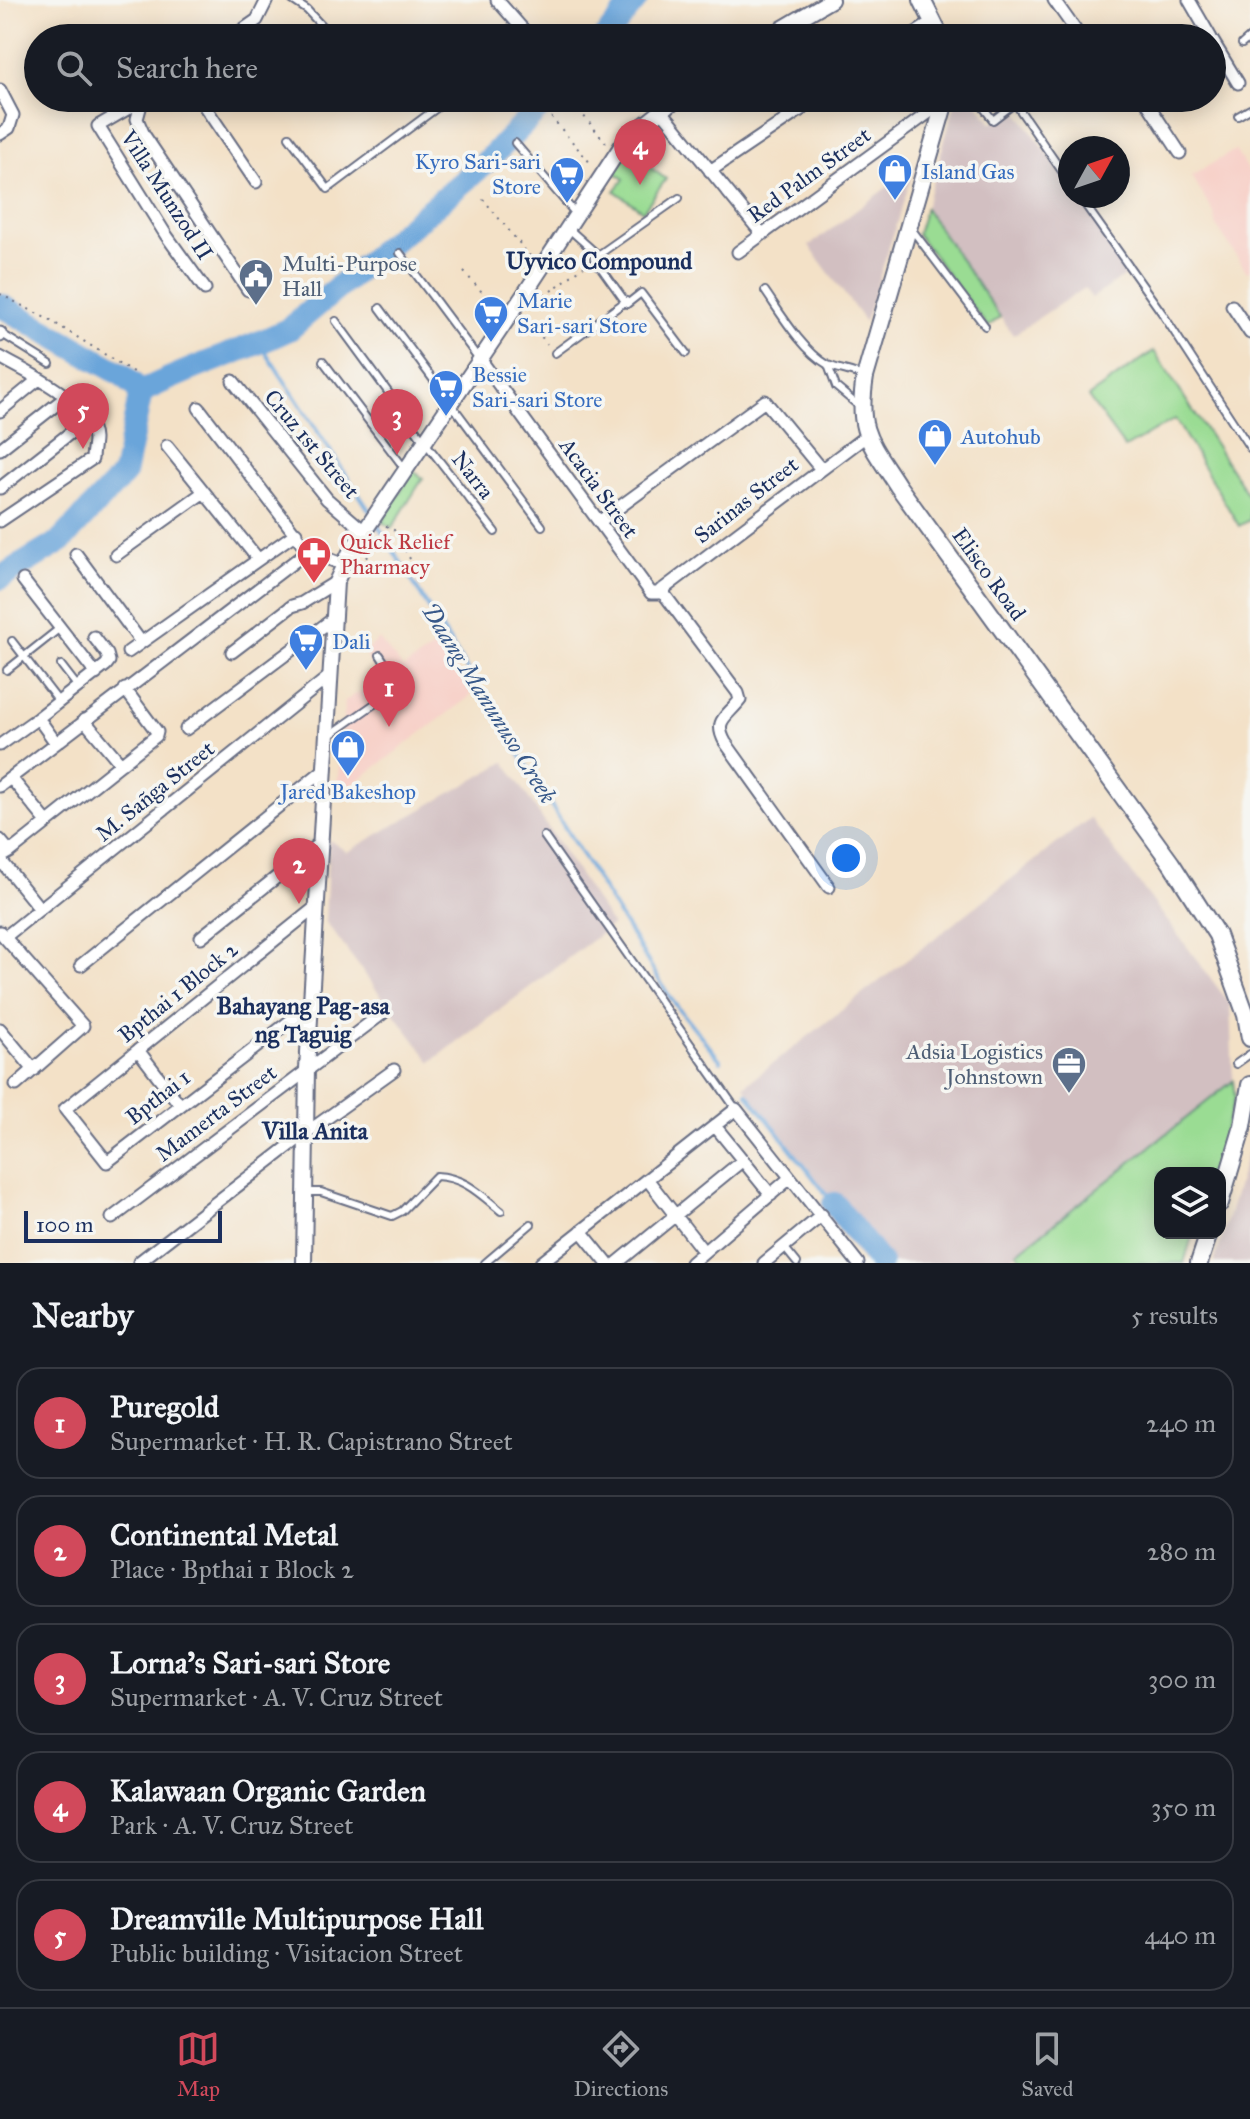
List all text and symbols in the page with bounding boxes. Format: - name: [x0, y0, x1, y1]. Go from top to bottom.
- search box: [24, 24, 1226, 112]
- icon: search: [52, 46, 96, 90]
- text: Search here: [116, 50, 258, 86]
- pin: 4: [614, 119, 666, 185]
- street label: Red Palm Street: [742, 121, 876, 229]
- street label: Villa Munzod II: [114, 124, 219, 265]
- north arrow: [1058, 136, 1130, 208]
- place label: Kyro Sari-sari Store: [415, 148, 541, 200]
- shop icon: Island Gas: [876, 152, 914, 202]
- supermarket icon: Kyro Sari-sari Store: [548, 155, 586, 205]
- place label: Island Gas: [921, 158, 1015, 185]
- district label: Uyvico Compound: [506, 246, 693, 276]
- place label: Multi-Purpose Hall: [282, 250, 417, 302]
- public building icon: Multi-Purpose Hall: [237, 257, 275, 307]
- place label: Marie Sari-sari Store: [517, 287, 648, 339]
- supermarket icon: Marie Sari-sari Store: [472, 294, 510, 344]
- place label: Bessie Sari-sari Store: [472, 361, 603, 413]
- supermarket icon: Bessie Sari-sari Store: [427, 368, 465, 418]
- pin: 5: [57, 383, 109, 449]
- street label: Cruz 1st Street: [259, 384, 366, 504]
- pin: 3: [371, 389, 423, 455]
- shop icon: Autohub: [916, 417, 954, 467]
- place label: Autohub: [960, 423, 1041, 450]
- street label: Acacia Street: [553, 432, 645, 544]
- street label: Narra: [446, 446, 500, 505]
- street label: Sarinas Street: [688, 451, 804, 549]
- street label: Elisco Road: [946, 522, 1032, 626]
- place label: Quick Relief Pharmacy: [340, 528, 454, 580]
- pharmacy icon: Quick Relief Pharmacy: [295, 535, 333, 585]
- water label: Daang Manunuso Creek: [415, 597, 563, 809]
- supermarket icon: Dali: [287, 622, 325, 672]
- place label: Dali: [332, 628, 371, 655]
- pin: 1: [363, 661, 415, 727]
- shop icon: Jared Bakeshop: [329, 728, 367, 778]
- street label: M. Sañga Street: [90, 735, 220, 847]
- place label: Jared Bakeshop: [278, 778, 416, 805]
- pin: 2: [273, 838, 325, 904]
- your location: [826, 838, 866, 878]
- street label: Bpthai 1 Block 2: [113, 936, 243, 1048]
- district label: Bahayang Pag-asa ng Taguig: [216, 991, 391, 1049]
- place label: Adsia Logistics Johnstown: [905, 1038, 1043, 1090]
- office icon: Adsia Logistics Johnstown: [1050, 1045, 1088, 1095]
- street label: Mamerta Street: [150, 1059, 282, 1167]
- street label: Bpthai 1: [120, 1064, 196, 1130]
- district label: Villa Anita: [261, 1116, 369, 1146]
- map controls: [1154, 1167, 1226, 1239]
- button: layers: [1154, 1167, 1226, 1239]
- scale bar: [24, 1207, 222, 1243]
- text: 100 m: [36, 1211, 93, 1238]
- text: Nearby: [32, 1295, 134, 1336]
- text: 5 results: [1131, 1299, 1218, 1331]
- text: Puregold: [110, 1389, 219, 1425]
- text: 1: [55, 1407, 65, 1439]
- text: 240 m: [1146, 1407, 1216, 1439]
- text: Supermarket · H. R. Capistrano Street: [110, 1425, 513, 1457]
- text: Continental Metal: [110, 1517, 338, 1553]
- text: 2: [54, 1535, 66, 1567]
- text: 280 m: [1147, 1535, 1216, 1567]
- text: Place · Bpthai 1 Block 2: [110, 1553, 354, 1585]
- text: Lorna's Sari-sari Store: [110, 1645, 390, 1681]
- text: 3: [55, 1663, 65, 1695]
- text: 300 m: [1148, 1663, 1216, 1695]
- text: Supermarket · A. V. Cruz Street: [110, 1681, 443, 1713]
- text: Kalawaan Organic Garden: [110, 1773, 426, 1809]
- text: 4: [53, 1791, 67, 1823]
- text: 350 m: [1151, 1791, 1216, 1823]
- text: Park · A. V. Cruz Street: [110, 1809, 353, 1841]
- text: Dreamville Multipurpose Hall: [110, 1901, 483, 1937]
- text: 5: [54, 1919, 66, 1951]
- text: 440 m: [1144, 1919, 1216, 1951]
- text: Public building · Visitacion Street: [110, 1937, 463, 1969]
- tab: Map: [176, 2027, 220, 2102]
- tab: Directions: [573, 2027, 668, 2102]
- tab: Saved: [1021, 2027, 1073, 2102]

